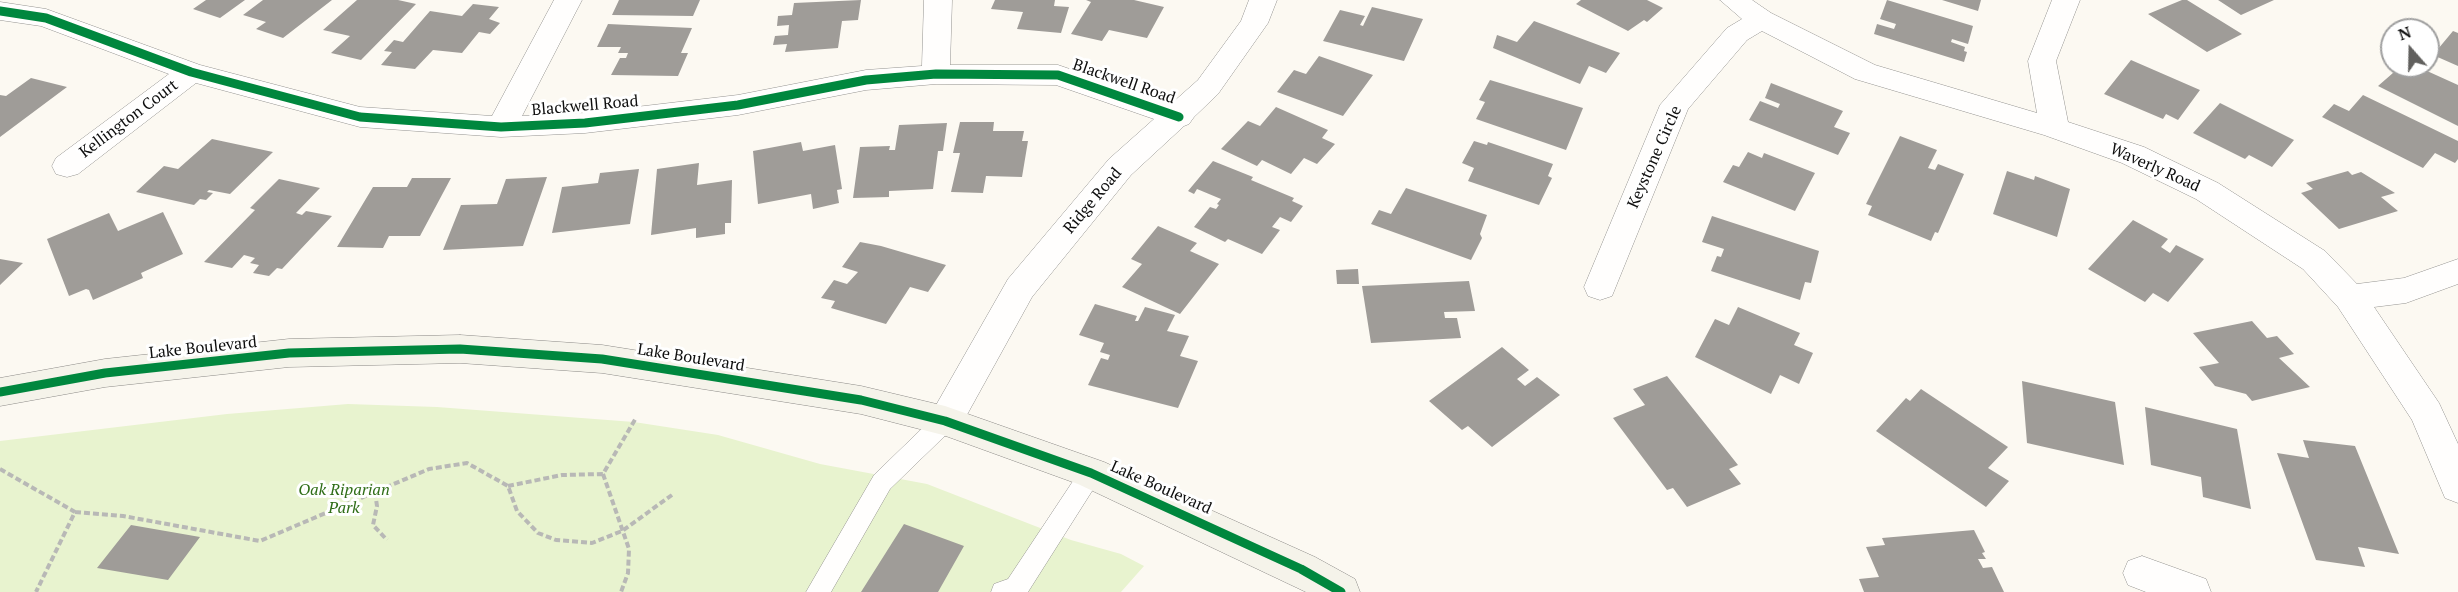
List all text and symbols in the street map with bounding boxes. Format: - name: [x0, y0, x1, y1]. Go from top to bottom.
- north arrow: [2380, 18, 2440, 78]
- text: N: [2395, 21, 2414, 45]
- street label: Blackwell Road: [1070, 55, 1178, 109]
- street label: Kellington Court: [76, 76, 182, 162]
- street label: Blackwell Road: [531, 92, 639, 120]
- street label: Keystone Circle: [1624, 103, 1686, 211]
- street label: Waverly Road: [2107, 140, 2203, 196]
- street label: Ridge Road: [1060, 164, 1126, 238]
- street label: Lake Boulevard: [148, 333, 258, 363]
- street label: Lake Boulevard: [636, 340, 746, 376]
- street label: Lake Boulevard: [1108, 457, 1214, 519]
- park label: Oak Riparian Park: [298, 480, 390, 518]

